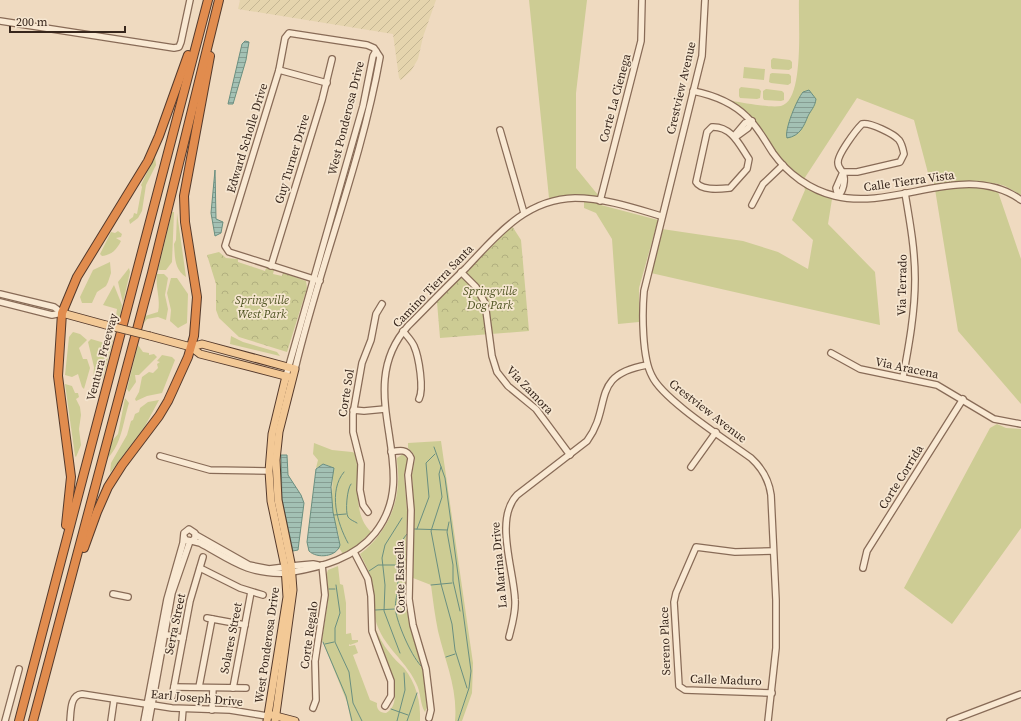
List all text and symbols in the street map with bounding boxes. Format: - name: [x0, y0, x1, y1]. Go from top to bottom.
- scale bar: [10, 8, 125, 34]
- text: 200 m: [16, 14, 48, 30]
- street label: Crestview Avenue: [663, 40, 699, 136]
- street label: Corte La Cienega: [595, 51, 635, 144]
- street label: West Ponderosa Drive: [324, 59, 368, 177]
- street label: Edward Scholle Drive: [223, 81, 271, 195]
- street label: Guy Turner Drive: [271, 112, 313, 206]
- street label: Calle Tierra Vista: [863, 167, 956, 195]
- street label: Camino Tierra Santa: [389, 240, 477, 331]
- street label: Via Terrado: [893, 253, 911, 316]
- park label: Springville Dog Park: [463, 283, 517, 313]
- park label: Springville West Park: [235, 292, 289, 322]
- street label: Ventura Freeway: [83, 311, 122, 403]
- street label: Via Aracena: [874, 353, 941, 383]
- street label: Via Zamora: [503, 362, 558, 418]
- street label: Corte Sol: [334, 367, 358, 418]
- street label: Crestview Avenue: [666, 375, 750, 447]
- street label: Corte Corrida: [875, 441, 928, 512]
- street label: La Marina Drive: [487, 521, 511, 609]
- street label: Corte Estrella: [391, 540, 409, 614]
- street label: West Ponderosa Drive: [251, 586, 283, 704]
- street label: Serra Street: [161, 592, 189, 656]
- street label: Corte Regalo: [296, 600, 322, 670]
- street label: Solares Street: [216, 601, 246, 675]
- street label: Sereno Place: [656, 606, 674, 676]
- street label: Calle Maduro: [690, 671, 762, 689]
- street label: Earl Joseph Drive: [150, 686, 244, 710]

